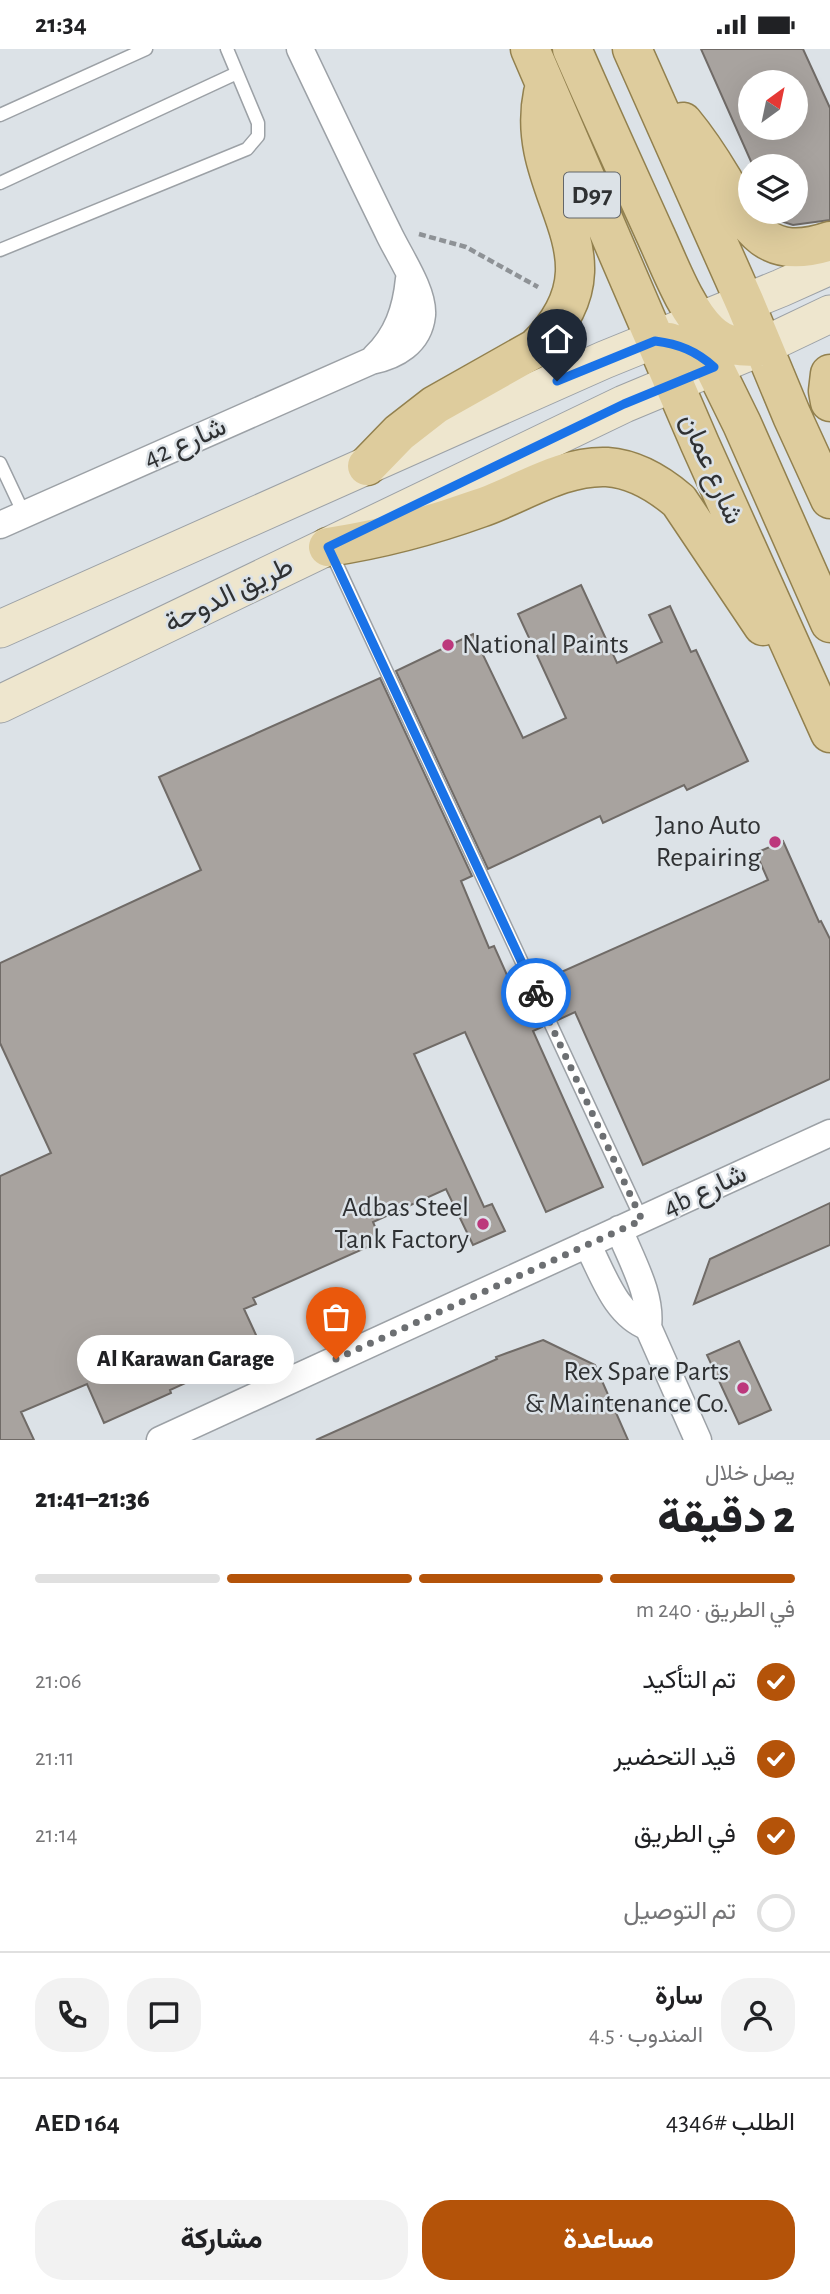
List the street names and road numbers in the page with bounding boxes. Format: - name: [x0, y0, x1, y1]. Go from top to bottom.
- road number: D97: [564, 173, 620, 217]
- street label: شارع عمان: [671, 409, 748, 530]
- street label: شارع 42: [139, 412, 232, 476]
- street label: طريق الدوحة: [160, 552, 299, 640]
- street label: 4b شارع: [659, 1160, 752, 1225]

